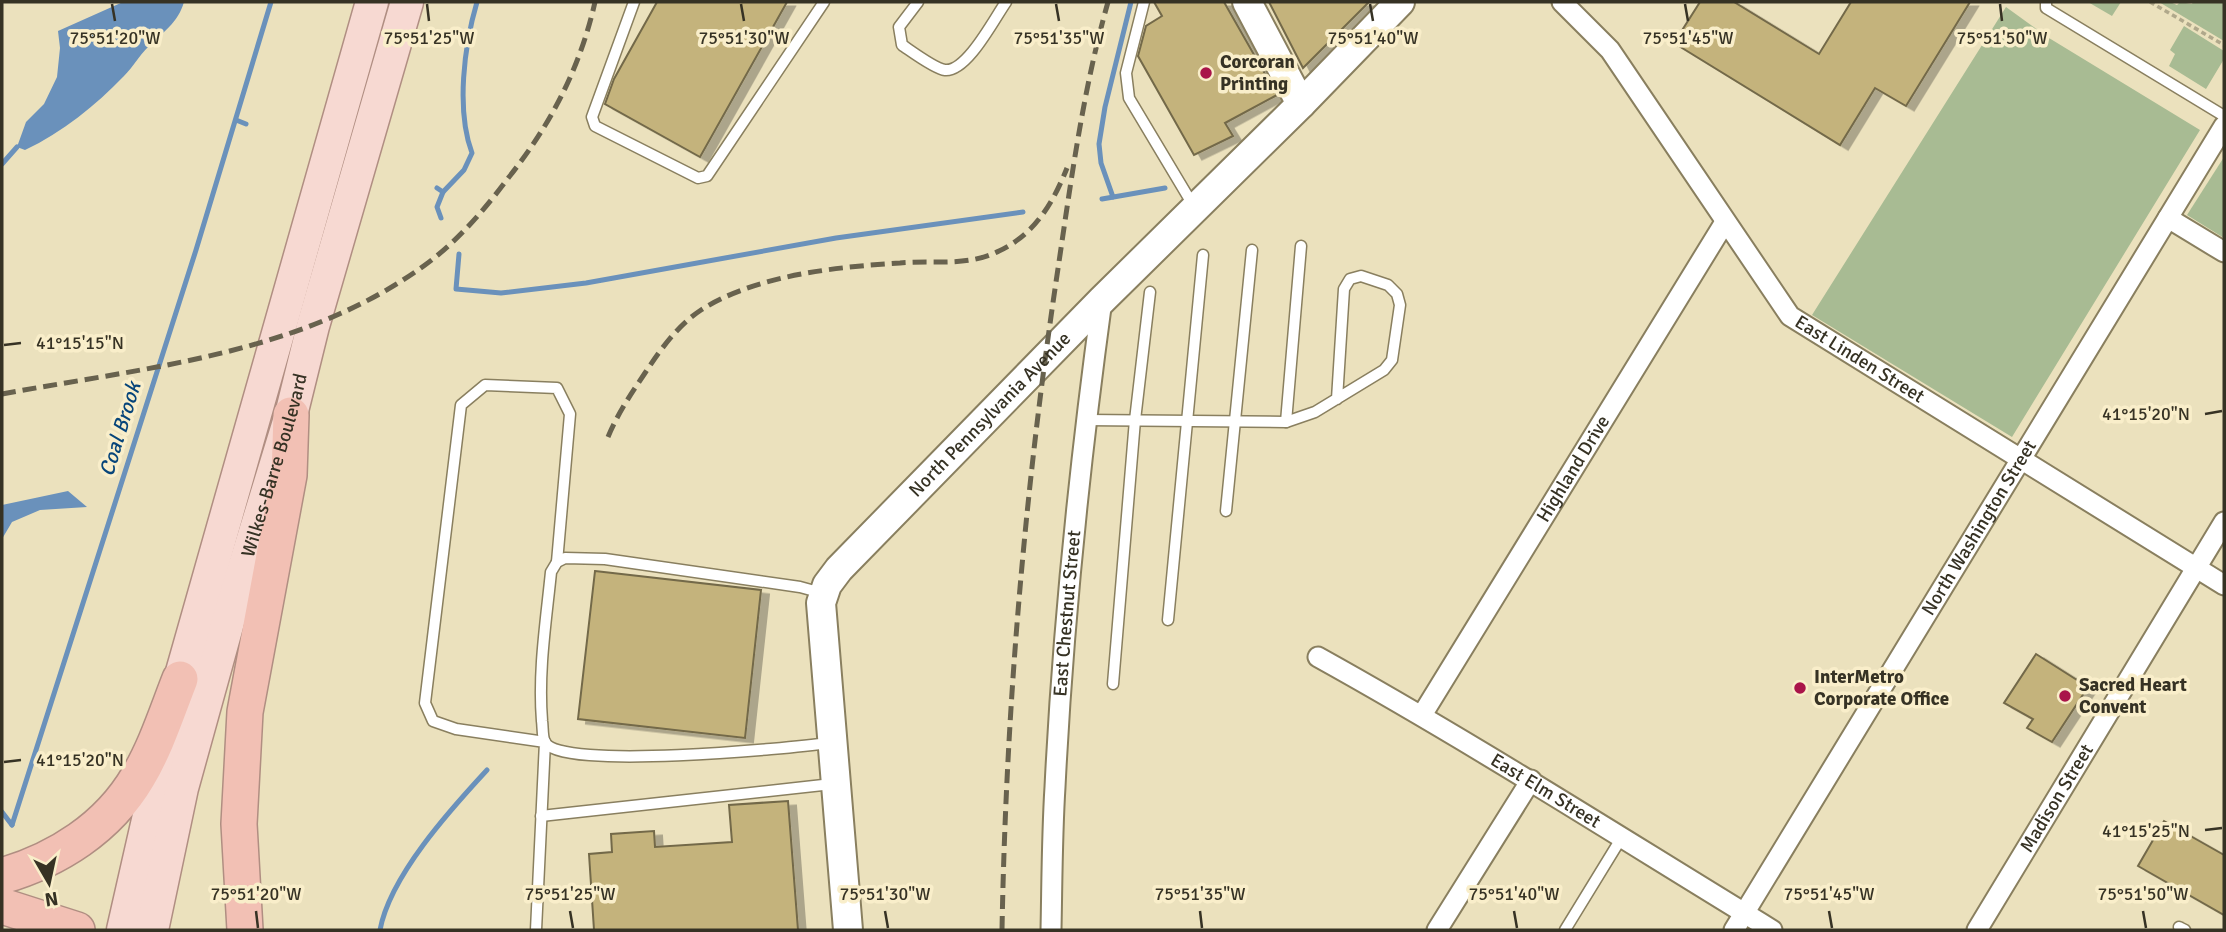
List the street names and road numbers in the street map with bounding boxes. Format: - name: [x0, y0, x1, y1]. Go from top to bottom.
- street label: East Linden Street: [1790, 310, 1929, 409]
- street label: North Pennsylvania Avenue: [904, 327, 1076, 502]
- street label: Wilkes-Barre Boulevard: [236, 371, 313, 560]
- street label: Highland Drive: [1531, 411, 1615, 527]
- street label: North Washington Street: [1916, 435, 2042, 620]
- street label: East Chestnut Street: [1048, 529, 1086, 698]
- street label: Madison Street: [2015, 739, 2099, 857]
- street label: East Elm Street: [1486, 748, 1605, 834]

